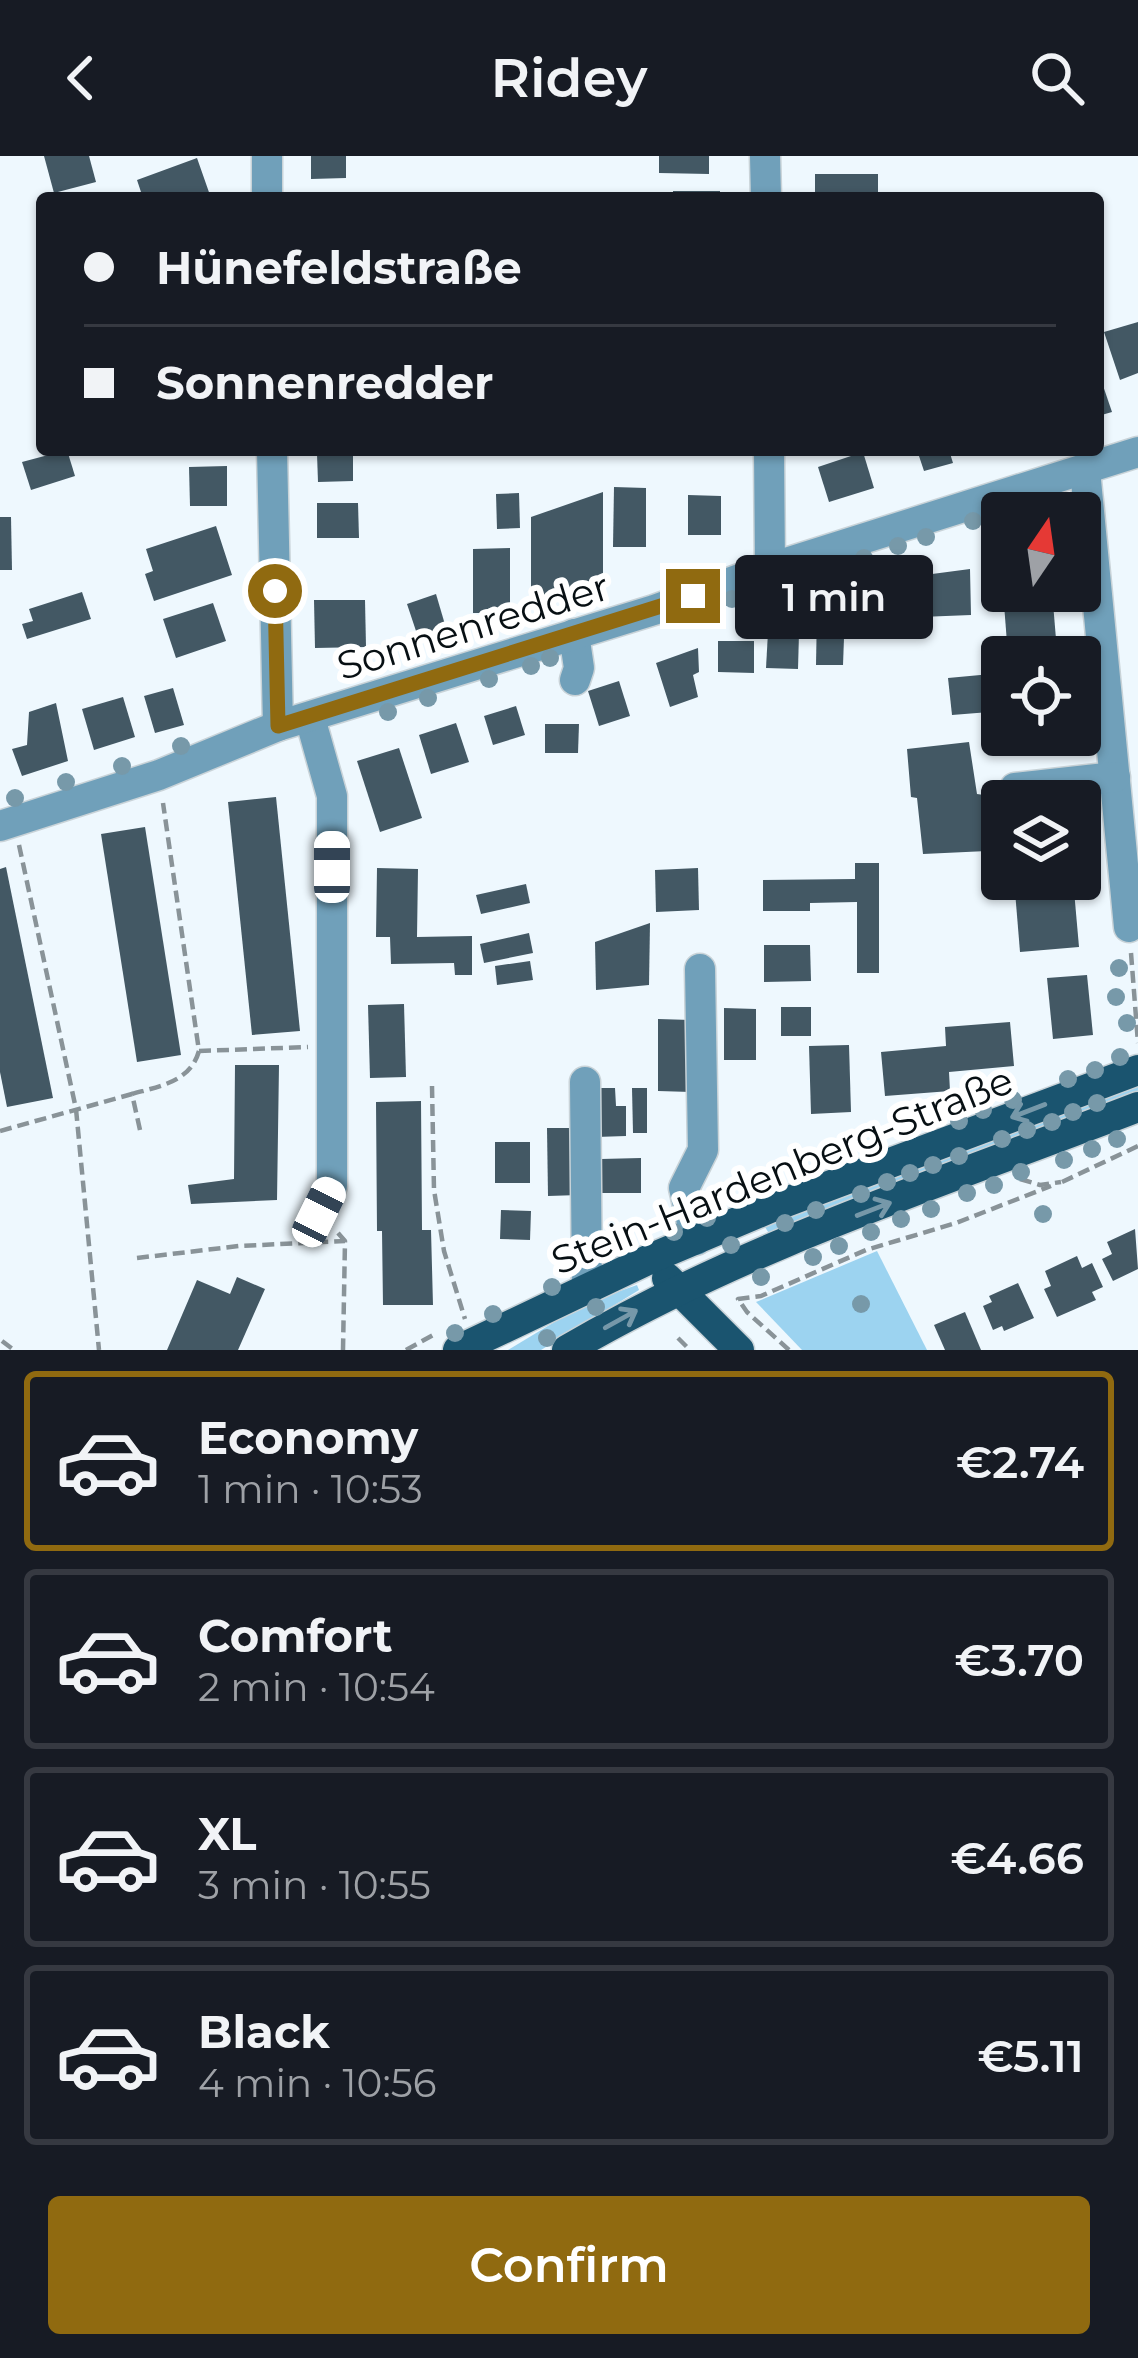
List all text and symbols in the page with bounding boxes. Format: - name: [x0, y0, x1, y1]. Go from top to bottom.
- icon: back: [48, 45, 114, 111]
- text: Ridey: [491, 45, 647, 111]
- icon: search: [1024, 45, 1090, 111]
- text: Hünefeldstraße: [156, 240, 522, 295]
- text: Sonnenredder: [156, 355, 494, 410]
- north arrow: [981, 492, 1101, 612]
- map controls: [981, 492, 1101, 900]
- callout: 1 min: [735, 554, 933, 638]
- street label: Sonnenredder: [331, 562, 615, 690]
- route start: [248, 564, 302, 618]
- route end: [666, 569, 720, 623]
- text: 1 min: [782, 573, 886, 621]
- button: locate: [981, 636, 1101, 756]
- button: layers: [981, 780, 1101, 900]
- car: [314, 831, 350, 903]
- street label: Stein-Hardenberg-Straße: [544, 1055, 1020, 1285]
- one-way arrow: [1011, 1102, 1048, 1123]
- car: [287, 1172, 351, 1252]
- one-way arrow: [855, 1196, 892, 1218]
- one-way arrow: [603, 1306, 638, 1330]
- icon: car: [54, 1407, 162, 1515]
- text: Economy: [198, 1410, 418, 1465]
- text: €2.74: [956, 1434, 1084, 1489]
- text: 1 min · 10:53: [198, 1465, 423, 1513]
- icon: car: [54, 1605, 162, 1713]
- text: Comfort: [198, 1608, 393, 1663]
- text: €3.70: [955, 1632, 1084, 1687]
- text: 2 min · 10:54: [198, 1663, 435, 1711]
- icon: car: [54, 1803, 162, 1911]
- text: XL: [198, 1806, 256, 1861]
- text: €4.66: [950, 1830, 1084, 1885]
- text: 3 min · 10:55: [198, 1861, 431, 1909]
- icon: car: [54, 2001, 162, 2109]
- text: Black: [198, 2004, 330, 2059]
- text: €5.11: [977, 2028, 1084, 2083]
- text: 4 min · 10:56: [198, 2059, 437, 2107]
- button: Confirm: [48, 2196, 1090, 2334]

